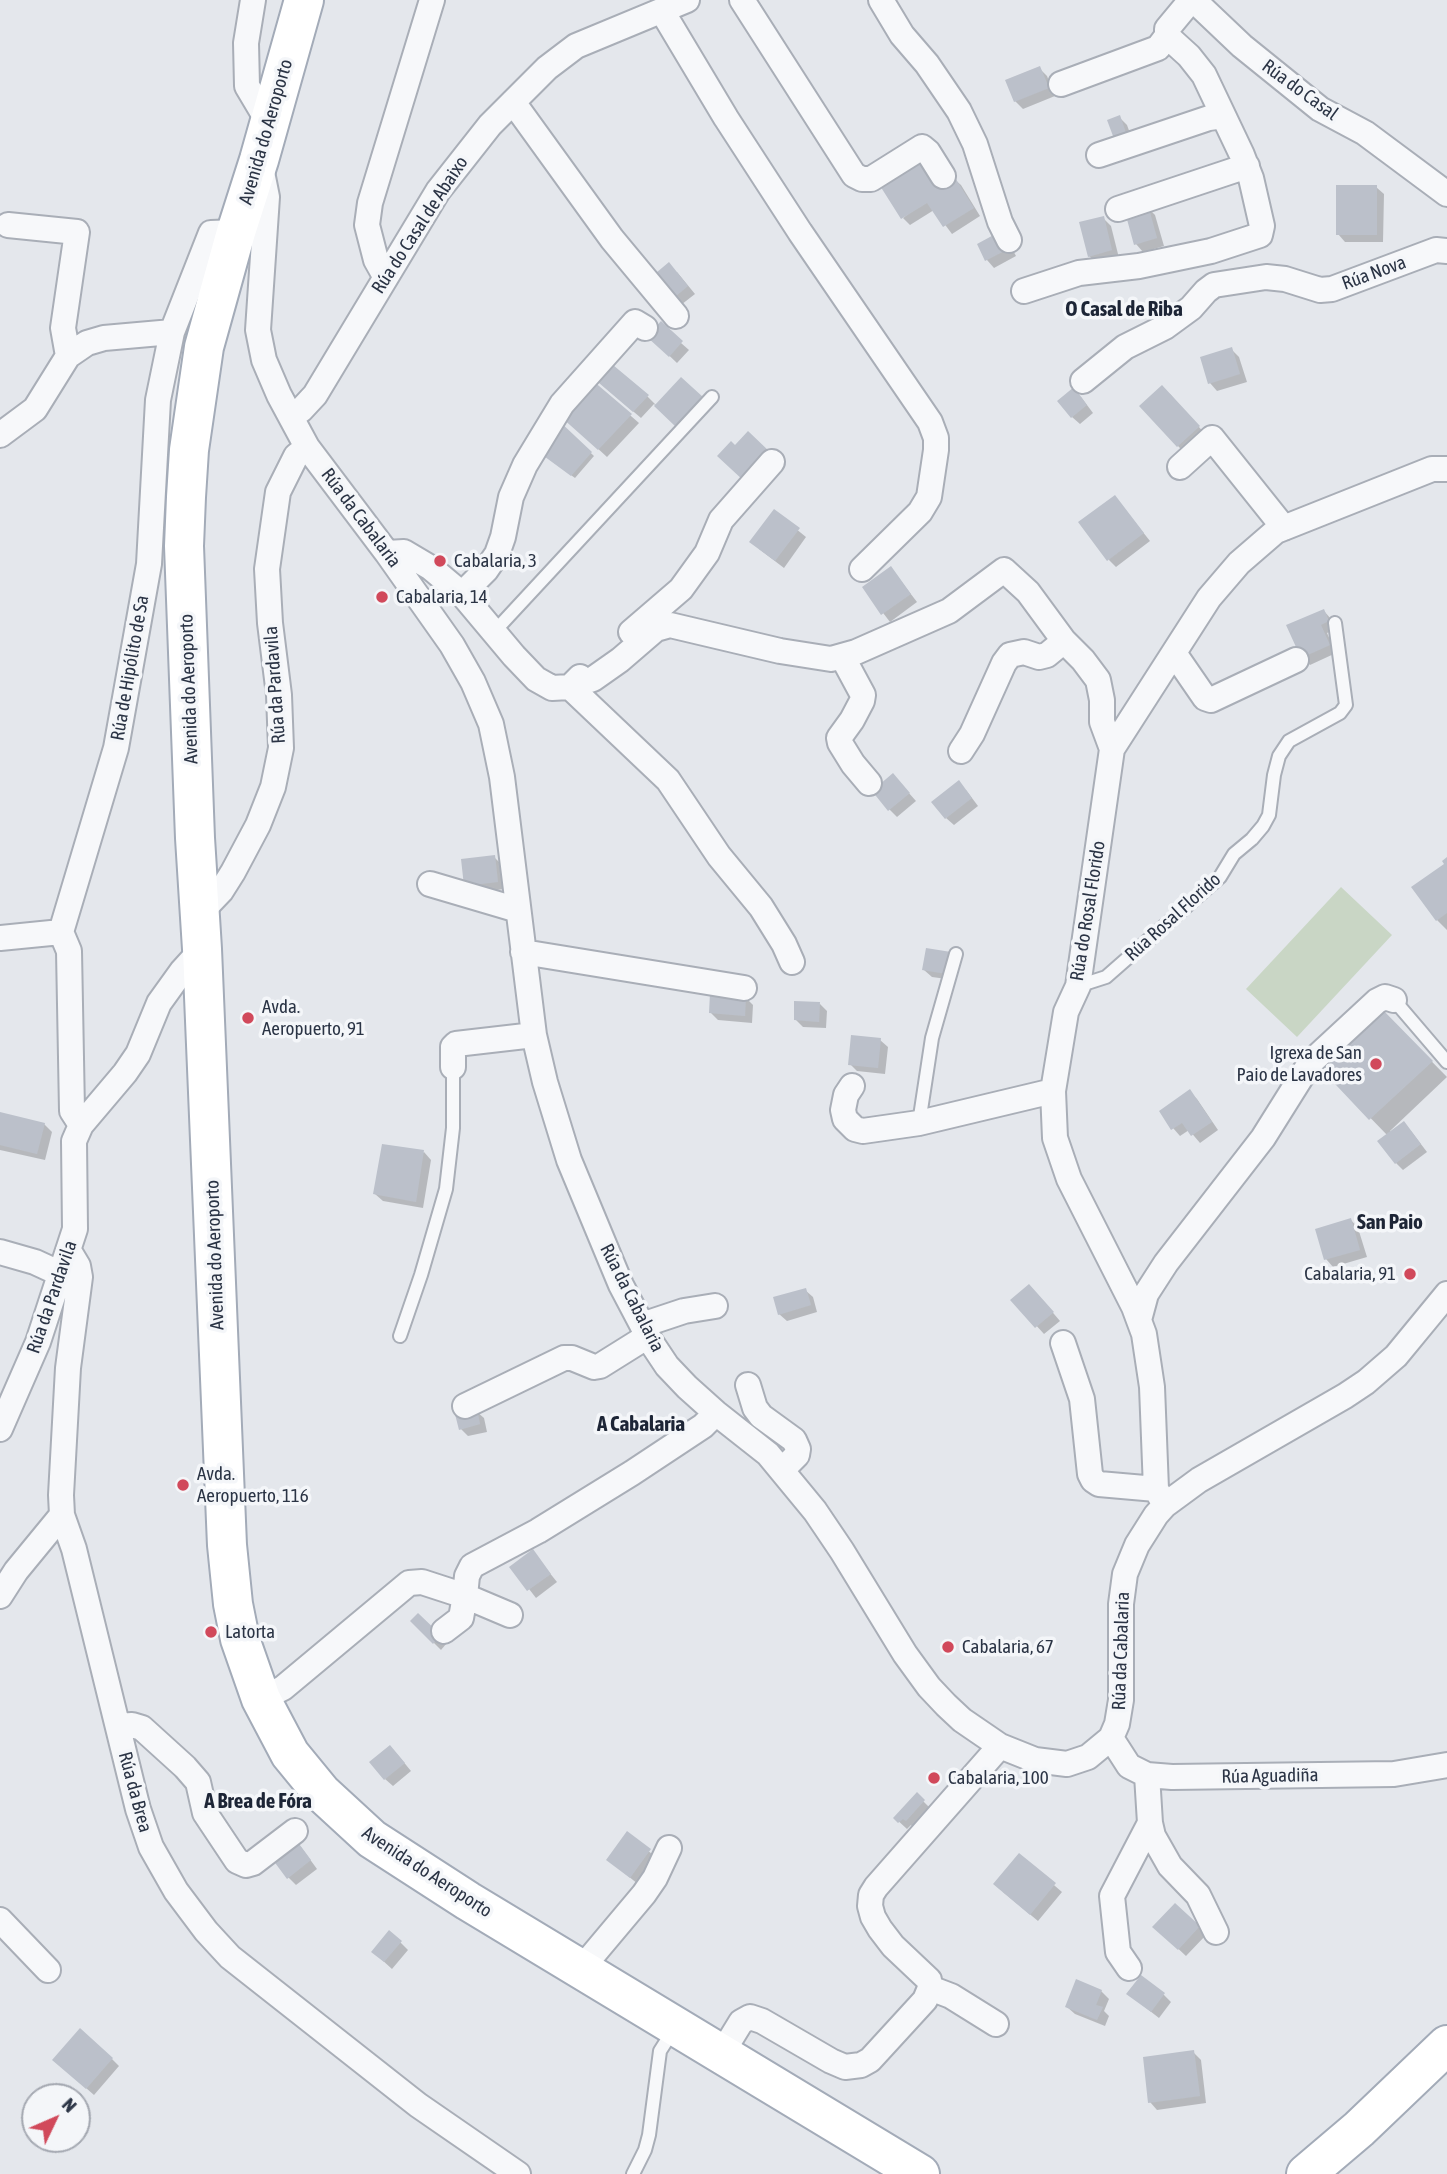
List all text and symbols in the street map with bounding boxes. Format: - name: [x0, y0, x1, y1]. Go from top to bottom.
- street label: Rúa do Casal: [1257, 55, 1343, 125]
- street label: Avenida do Aeroporto: [234, 57, 298, 207]
- street label: Rúa do Casal de Abaixo: [367, 152, 473, 298]
- street label: Rúa Nova: [1339, 251, 1409, 295]
- district label: O Casal de Riba: [1065, 296, 1183, 322]
- street label: Rúa da Cabalaria: [316, 464, 406, 572]
- place label: Cabalaria, 3: [454, 550, 537, 572]
- marker: Cabalaria, 3: [432, 553, 448, 569]
- place label: Cabalaria, 14: [396, 586, 488, 608]
- marker: Cabalaria, 14: [374, 589, 390, 605]
- street label: Rúa de Hipólito de Sa: [106, 594, 154, 742]
- street label: Avenida do Aeroporto: [175, 614, 203, 764]
- street label: Rúa da Pardavila: [260, 625, 290, 745]
- street label: Rúa do Rosal Florido: [1066, 839, 1110, 983]
- street label: Rúa Rosal Florido: [1120, 868, 1226, 966]
- place label: Avda. Aeropuerto, 91: [262, 996, 365, 1040]
- marker: Avda. Aeropuerto, 91: [240, 1010, 256, 1026]
- place label: Igrexa de San Paio de Lavadores: [1237, 1042, 1362, 1086]
- marker: Igrexa de San Paio de Lavadores: [1368, 1056, 1384, 1072]
- street label: Avenida do Aeroporto: [201, 1180, 229, 1330]
- district label: San Paio: [1357, 1209, 1423, 1235]
- street label: Rúa da Pardavila: [22, 1238, 82, 1356]
- street label: Rúa da Cabalaria: [595, 1240, 669, 1356]
- place label: Cabalaria, 91: [1304, 1263, 1396, 1285]
- marker: Cabalaria, 91: [1402, 1266, 1418, 1282]
- district label: A Cabalaria: [597, 1411, 685, 1437]
- place label: Avda. Aeropuerto, 116: [197, 1463, 309, 1507]
- marker: Avda. Aeropuerto, 116: [175, 1477, 191, 1493]
- street label: Rúa da Cabalaria: [1108, 1591, 1134, 1711]
- place label: Latorta: [225, 1621, 275, 1643]
- marker: Latorta: [203, 1624, 219, 1640]
- place label: Cabalaria, 67: [962, 1636, 1054, 1658]
- marker: Cabalaria, 67: [940, 1639, 956, 1655]
- street label: Rúa da Brea: [113, 1749, 157, 1835]
- street label: Rúa Aguadiña: [1221, 1764, 1319, 1788]
- place label: Cabalaria, 100: [948, 1767, 1049, 1789]
- marker: Cabalaria, 100: [926, 1770, 942, 1786]
- district label: A Brea de Fóra: [204, 1788, 312, 1814]
- street label: Avenida do Aeroporto: [358, 1822, 496, 1922]
- north arrow: [21, 2083, 91, 2153]
- text: N: [58, 2093, 81, 2116]

